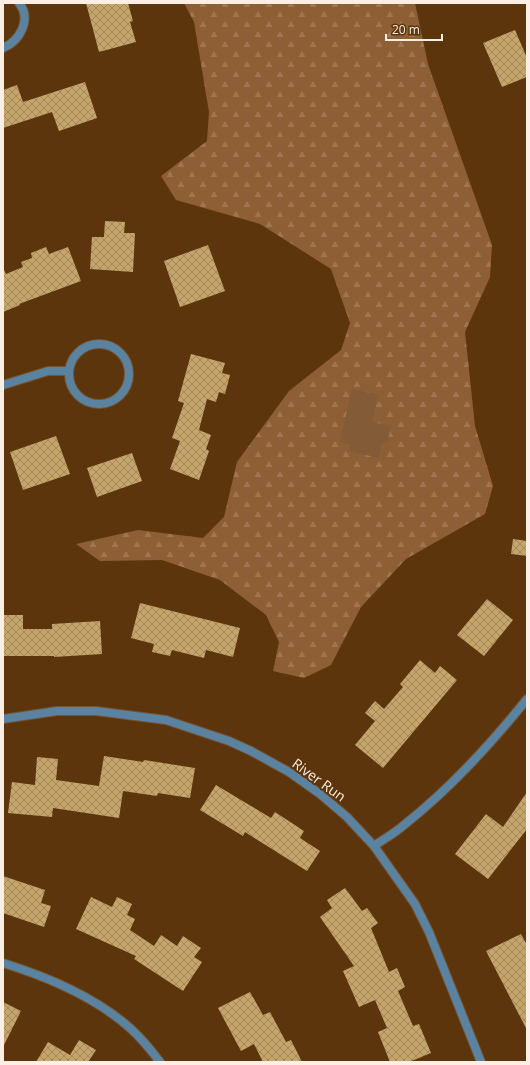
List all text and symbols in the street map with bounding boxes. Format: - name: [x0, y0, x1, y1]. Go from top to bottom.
- scale bar: [386, 16, 442, 42]
- text: 20 m: [392, 21, 420, 38]
- street label: River Run: [289, 754, 350, 806]

